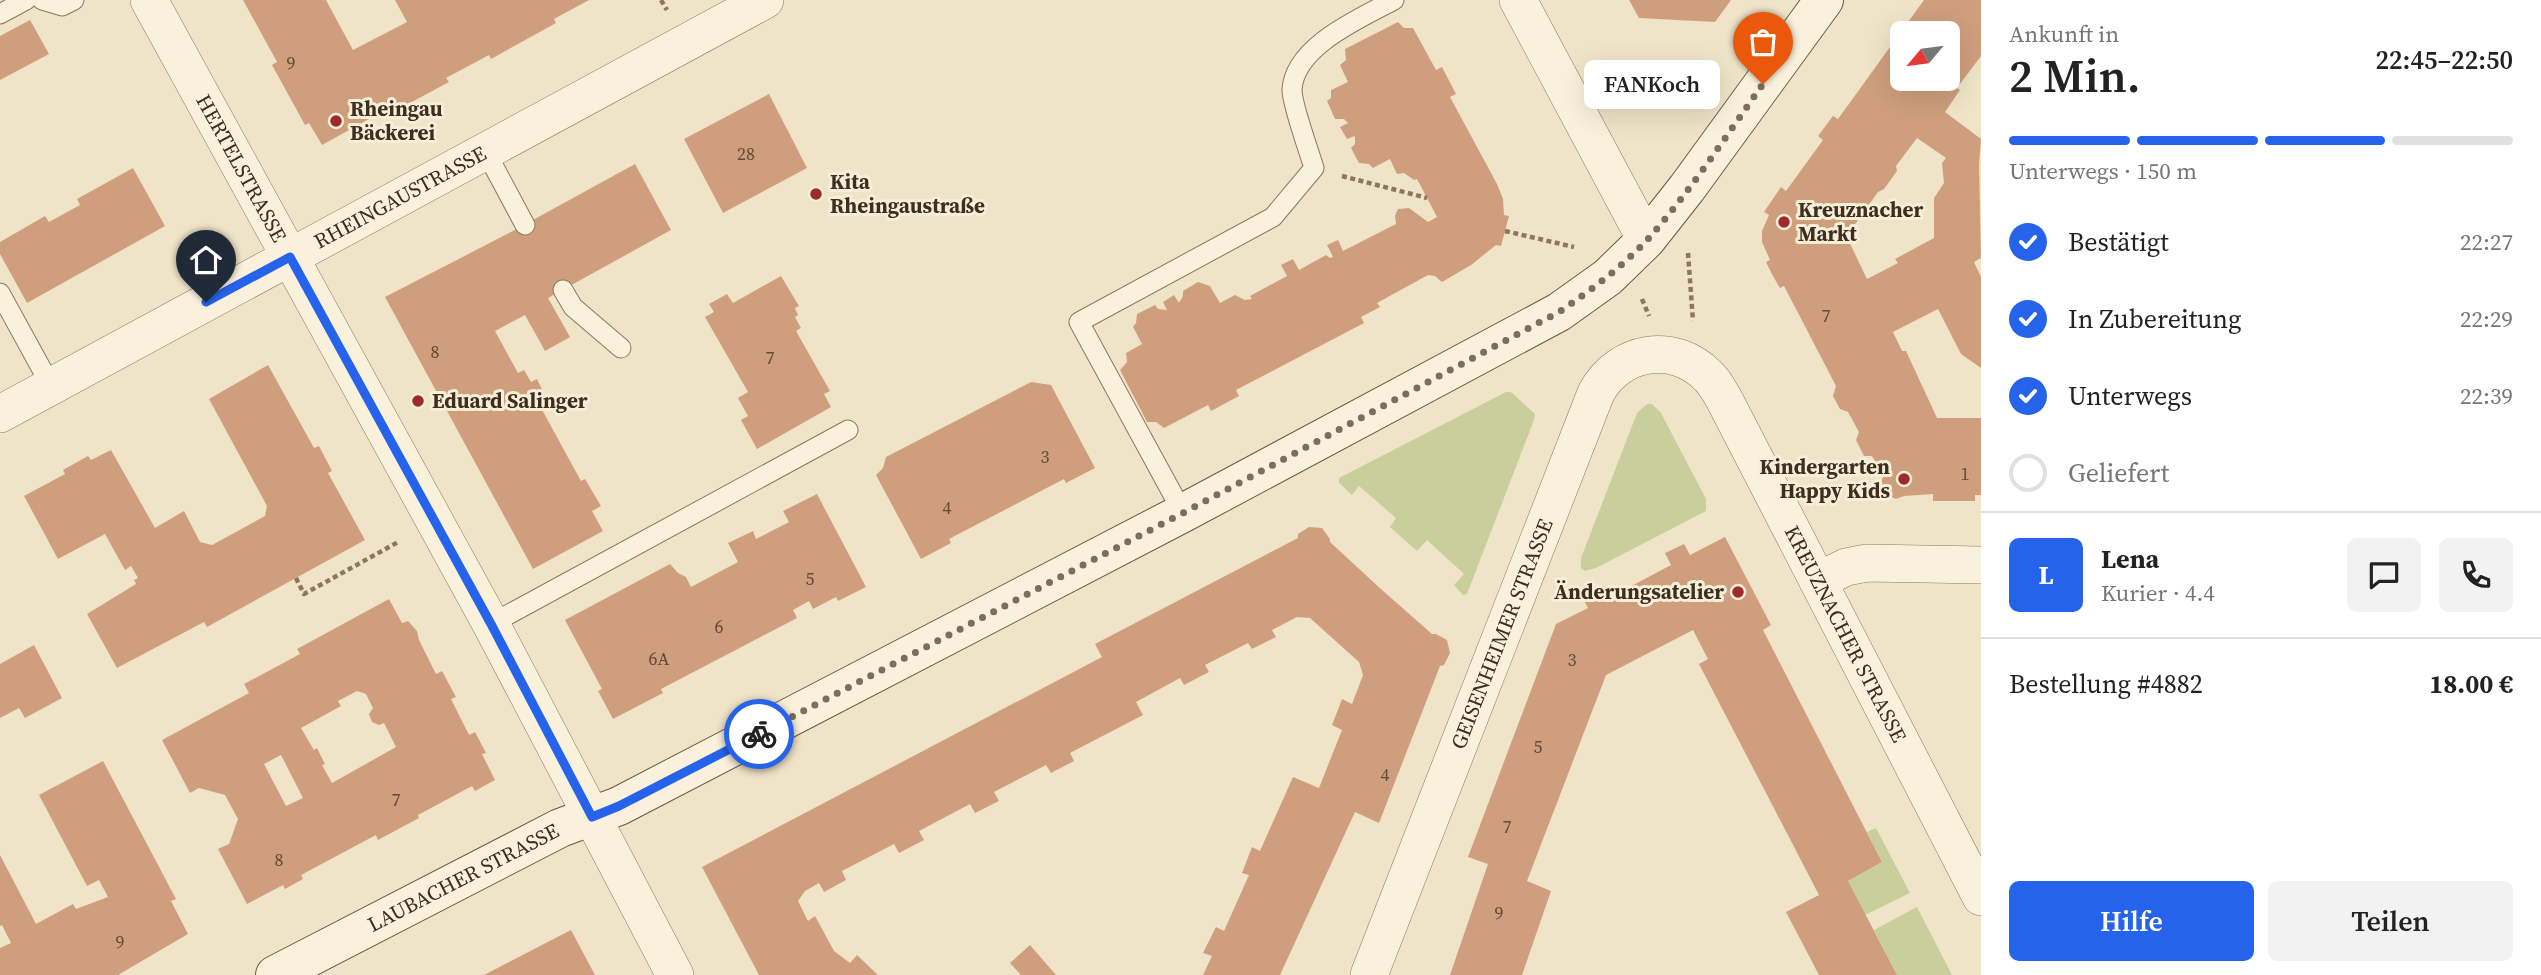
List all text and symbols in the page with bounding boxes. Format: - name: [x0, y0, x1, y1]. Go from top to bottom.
- pin: [1733, 12.0, 1793, 84]
- text: Ankunft in: [2009, 18, 2119, 50]
- north arrow: [1890, 21, 1960, 91]
- map controls: [1890, 21, 1960, 91]
- icon: bag: [1744, 23, 1782, 61]
- text: 22:45–22:50: [2376, 42, 2513, 78]
- text: 2 Min.: [2009, 44, 2141, 107]
- house number: 9: [287, 50, 296, 75]
- callout: FANKoch: [1584, 60, 1721, 108]
- text: FANKoch: [1604, 68, 1700, 100]
- street label: HERTELSTRASSE: [189, 89, 294, 247]
- place label: Rheingau Bäckerei: [350, 94, 443, 147]
- marker: Rheingau Bäckerei: [328, 113, 344, 129]
- street label: RHEINGAUSTRASSE: [309, 139, 491, 255]
- house number: 28: [737, 141, 755, 166]
- text: Unterwegs · 150 m: [2009, 155, 2197, 187]
- place label: Kita Rheingaustraße: [830, 167, 985, 220]
- marker: Kita Rheingaustraße: [808, 186, 824, 202]
- place label: Kreuznacher Markt: [1798, 195, 1924, 248]
- marker: Kreuznacher Markt: [1776, 214, 1792, 230]
- icon: check: [2009, 223, 2047, 261]
- text: Bestätigt: [2068, 224, 2169, 260]
- text: 22:27: [2460, 226, 2513, 258]
- pin: [176, 230, 236, 302]
- icon: home: [187, 241, 225, 279]
- icon: check: [2009, 300, 2047, 338]
- text: In Zubereitung: [2068, 301, 2242, 337]
- house number: 7: [1822, 303, 1831, 328]
- text: 22:29: [2460, 303, 2513, 335]
- house number: 8: [431, 339, 440, 364]
- house number: 7: [766, 345, 775, 370]
- icon: check: [2009, 377, 2047, 415]
- text: Unterwegs: [2068, 378, 2192, 414]
- text: 22:39: [2460, 380, 2513, 412]
- place label: Eduard Salinger: [432, 386, 588, 415]
- marker: Eduard Salinger: [410, 393, 426, 409]
- house number: 3: [1041, 444, 1050, 469]
- place label: Kindergarten Happy Kids: [1760, 452, 1890, 505]
- text: Geliefert: [2068, 455, 2169, 491]
- house number: 1: [1961, 461, 1970, 486]
- marker: Kindergarten Happy Kids: [1896, 471, 1912, 487]
- house number: 4: [943, 495, 952, 520]
- street label: GEISENHEIMER STRASSE: [1443, 514, 1560, 753]
- street label: KREUZNACHER STRASSE: [1778, 520, 1914, 747]
- button: chat: [2347, 538, 2421, 612]
- button: phone: [2439, 538, 2513, 612]
- text: Lena: [2101, 541, 2159, 577]
- text: L: [2038, 557, 2054, 593]
- house number: 5: [806, 566, 815, 591]
- place label: Änderungsatelier: [1554, 577, 1724, 606]
- text: Kurier · 4.4: [2101, 577, 2215, 609]
- marker: Änderungsatelier: [1730, 584, 1746, 600]
- house number: 6: [715, 614, 724, 639]
- house number: 6A: [649, 646, 670, 671]
- house number: 3: [1568, 647, 1577, 672]
- text: Bestellung #4882: [2009, 666, 2203, 702]
- text: 18.00 €: [2429, 666, 2513, 702]
- courier: [724, 699, 794, 769]
- icon: bike: [740, 715, 778, 753]
- house number: 5: [1534, 734, 1543, 759]
- house number: 4: [1381, 762, 1390, 787]
- house number: 7: [392, 787, 401, 812]
- house number: 7: [1503, 814, 1512, 839]
- street label: LAUBACHER STRASSE: [363, 816, 564, 939]
- house number: 8: [275, 847, 284, 872]
- button: Hilfe: [2009, 881, 2254, 961]
- button: Teilen: [2268, 881, 2513, 961]
- house number: 9: [1495, 900, 1504, 925]
- house number: 9: [116, 929, 125, 954]

